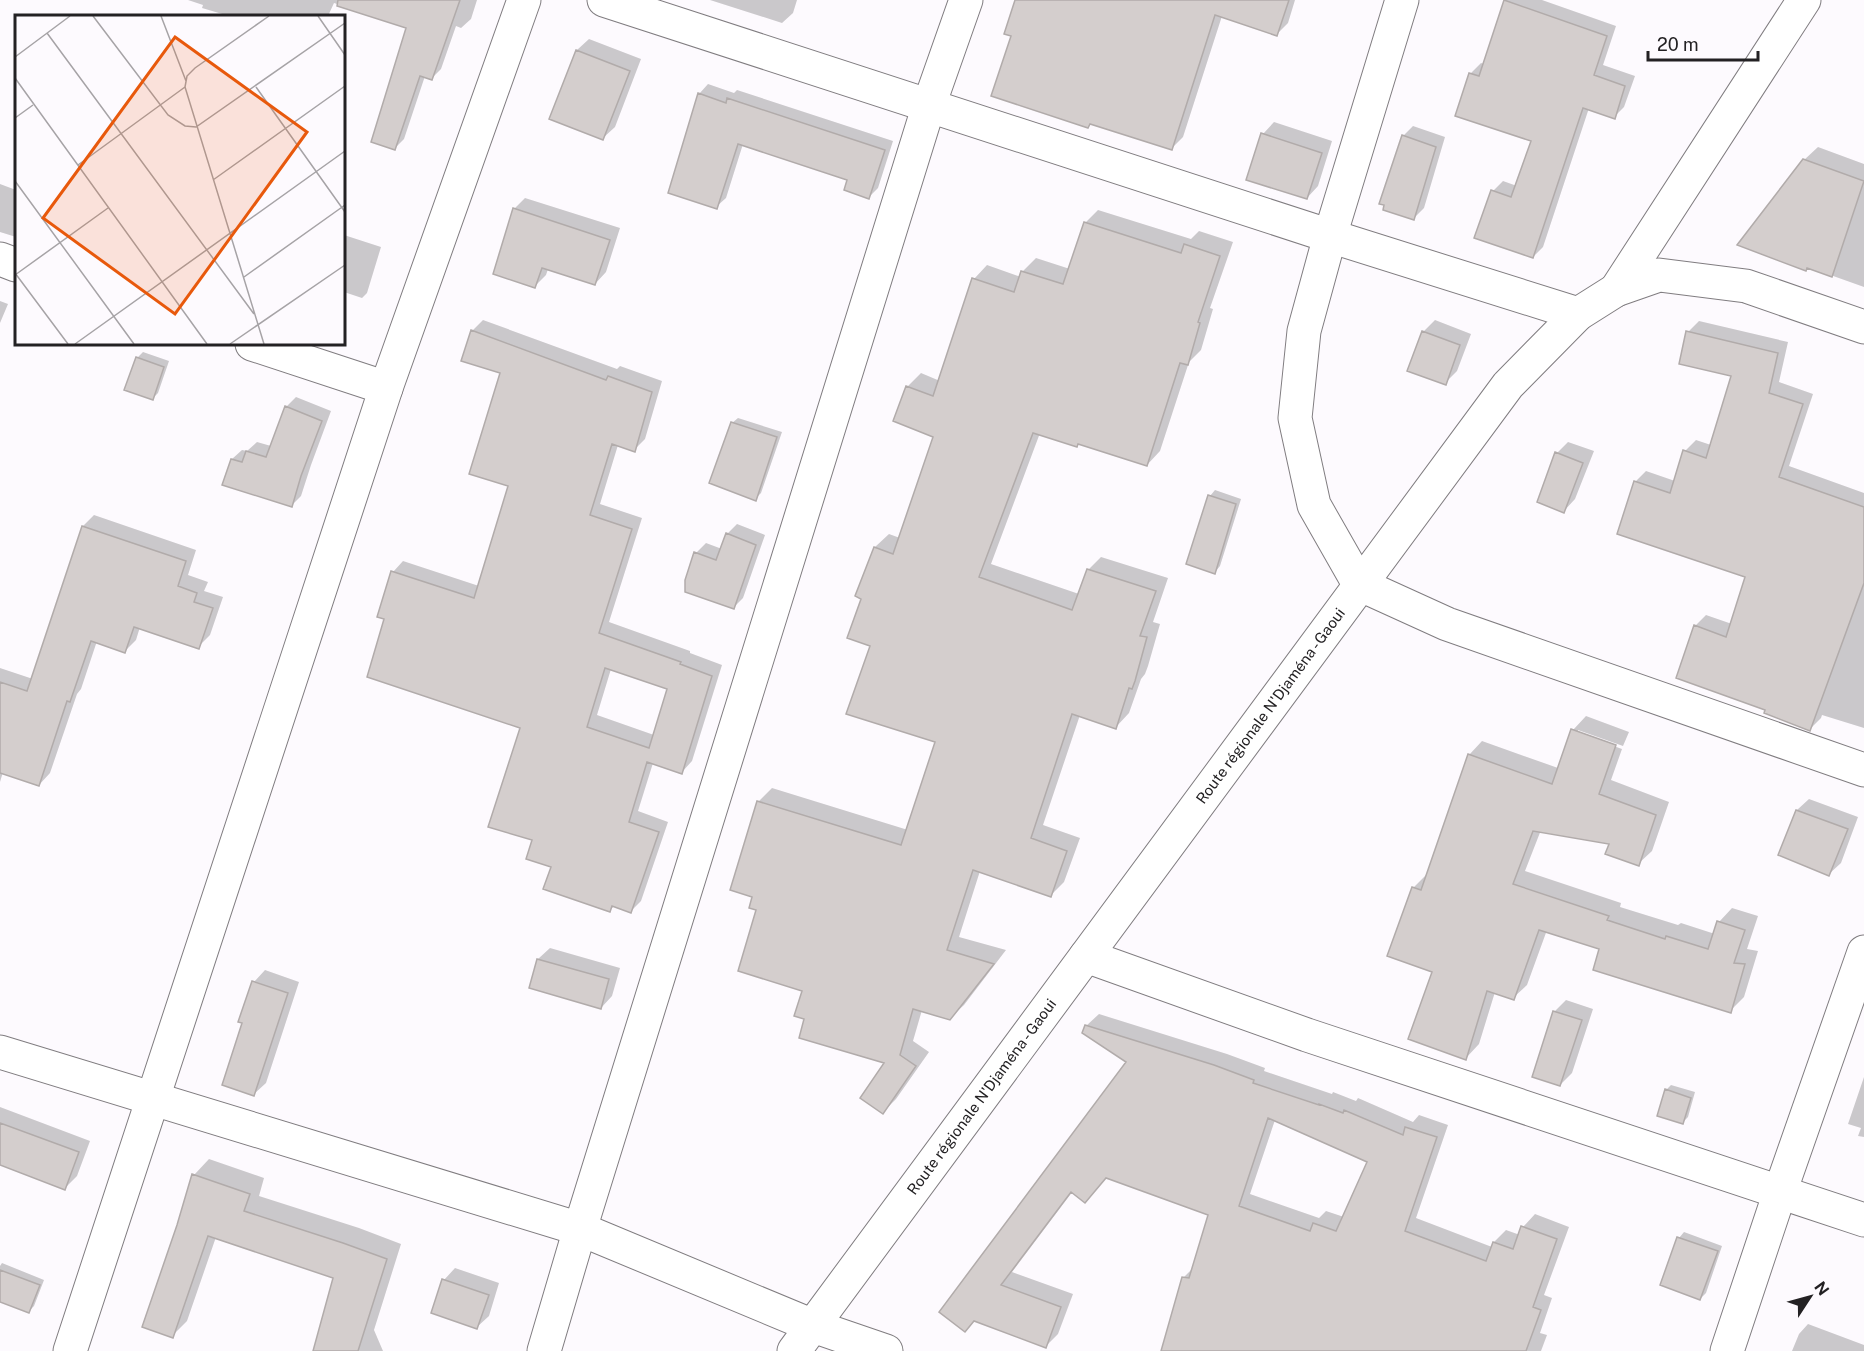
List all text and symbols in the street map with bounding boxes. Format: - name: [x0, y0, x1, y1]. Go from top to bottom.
- inset map: [15, 15, 345, 345]
- scale bar: [1648, 24, 1758, 62]
- text: 20 m: [1657, 34, 1699, 55]
- street label: Route régionale N'Djaména - Gaoui: [1192, 605, 1348, 807]
- street label: Route régionale N'Djaména - Gaoui: [904, 995, 1059, 1198]
- north arrow: [1780, 1267, 1840, 1327]
- text: N: [1810, 1278, 1833, 1299]

